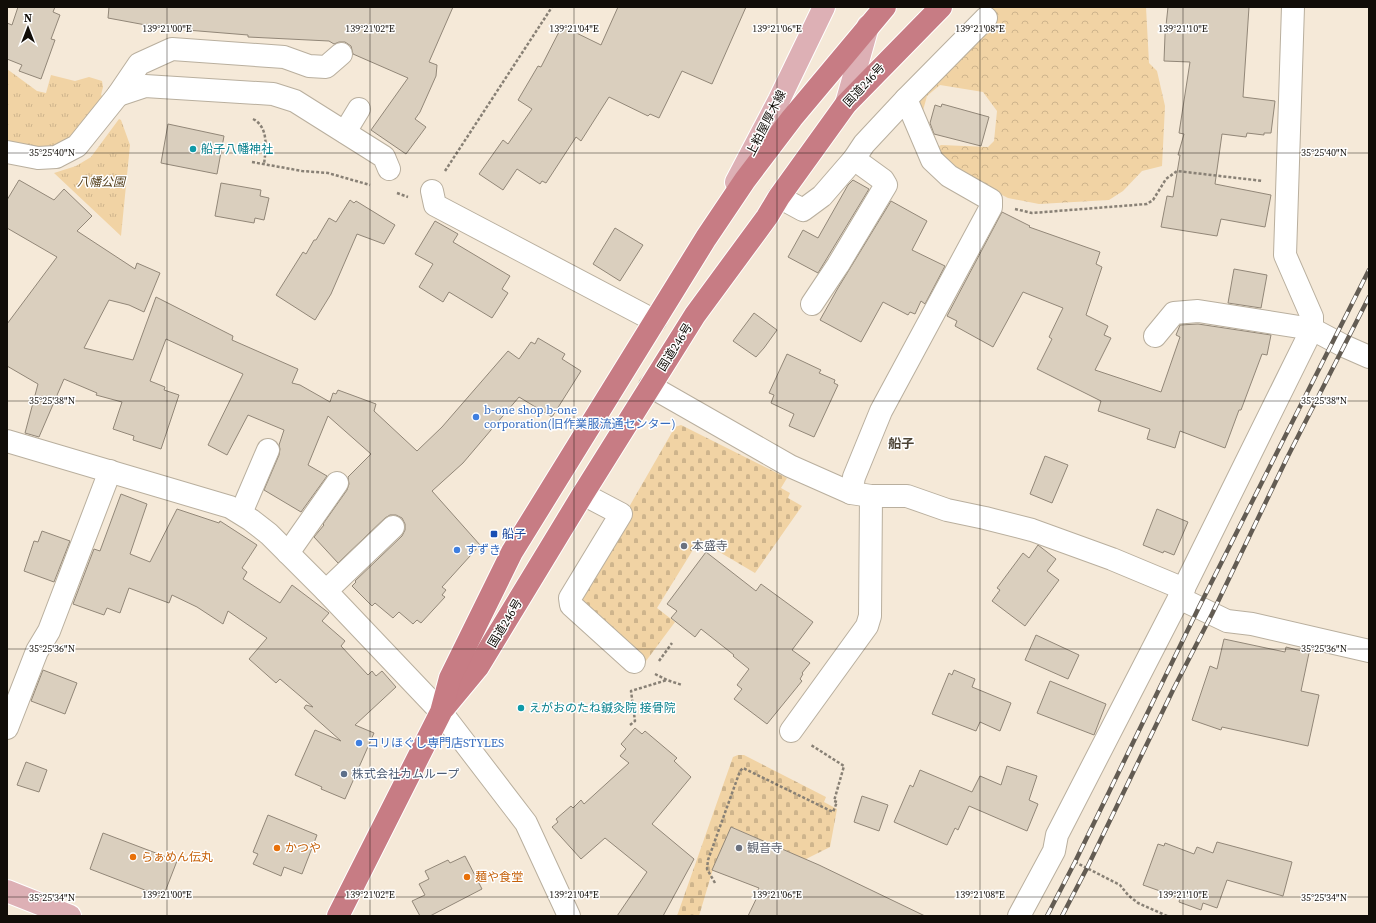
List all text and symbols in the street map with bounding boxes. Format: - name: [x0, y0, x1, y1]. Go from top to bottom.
- north arrow: [8, 8, 48, 48]
- text: N: [24, 11, 32, 26]
- text: 139°21'00"E: [142, 22, 192, 35]
- text: 139°21'02"E: [345, 22, 395, 35]
- text: 139°21'04"E: [549, 22, 599, 35]
- text: 139°21'06"E: [752, 22, 802, 35]
- text: 139°21'08"E: [955, 22, 1005, 35]
- text: 139°21'10"E: [1158, 22, 1208, 35]
- street label: 国道246号: [840, 60, 888, 110]
- street label: 上粕屋厚木線: [743, 87, 789, 159]
- place label: 船子八幡神社: [201, 141, 273, 157]
- marker: 船子八幡神社: [188, 144, 198, 154]
- text: 35°25'40"N: [29, 146, 75, 159]
- text: 35°25'40"N: [1301, 146, 1347, 159]
- park label: 八幡公園: [77, 174, 127, 190]
- street label: 国道246号: [654, 320, 696, 374]
- text: 35°25'38"N: [29, 394, 75, 407]
- text: 35°25'38"N: [1301, 394, 1347, 407]
- place label: b-one shop b-one corporation(旧作業服流通センター): [484, 402, 676, 432]
- marker: b-one shop b-one corporation(旧作業服流通センター): [471, 412, 481, 422]
- district label: 船子: [888, 435, 914, 452]
- place label: 船子: [502, 526, 526, 542]
- marker: 船子: [489, 529, 499, 539]
- place label: 本盛寺: [692, 538, 728, 554]
- marker: 本盛寺: [679, 541, 689, 551]
- place label: すずき: [465, 542, 501, 558]
- marker: すずき: [452, 545, 462, 555]
- street label: 国道246号: [484, 596, 526, 650]
- text: 35°25'36"N: [29, 642, 75, 655]
- text: 35°25'36"N: [1301, 642, 1347, 655]
- place label: えがおのたね鍼灸院 接骨院: [529, 700, 676, 716]
- marker: えがおのたね鍼灸院 接骨院: [516, 703, 526, 713]
- place label: コリほぐし専門店STYLES: [367, 735, 504, 751]
- marker: コリほぐし専門店STYLES: [354, 738, 364, 748]
- place label: 株式会社カムループ: [352, 766, 459, 782]
- marker: 株式会社カムループ: [339, 769, 349, 779]
- place label: かつや: [285, 840, 321, 856]
- place label: 観音寺: [747, 840, 783, 856]
- marker: かつや: [272, 843, 282, 853]
- marker: 観音寺: [734, 843, 744, 853]
- place label: らぁめん伝丸: [141, 849, 213, 865]
- marker: らぁめん伝丸: [128, 852, 138, 862]
- place label: 麺や食堂: [475, 869, 523, 885]
- marker: 麺や食堂: [462, 872, 472, 882]
- text: 139°21'00"E: [142, 888, 192, 901]
- text: 139°21'02"E: [345, 888, 395, 901]
- text: 139°21'04"E: [549, 888, 599, 901]
- text: 139°21'06"E: [752, 888, 802, 901]
- text: 139°21'08"E: [955, 888, 1005, 901]
- text: 139°21'10"E: [1158, 888, 1208, 901]
- text: 35°25'34"N: [29, 891, 75, 904]
- text: 35°25'34"N: [1301, 891, 1347, 904]

